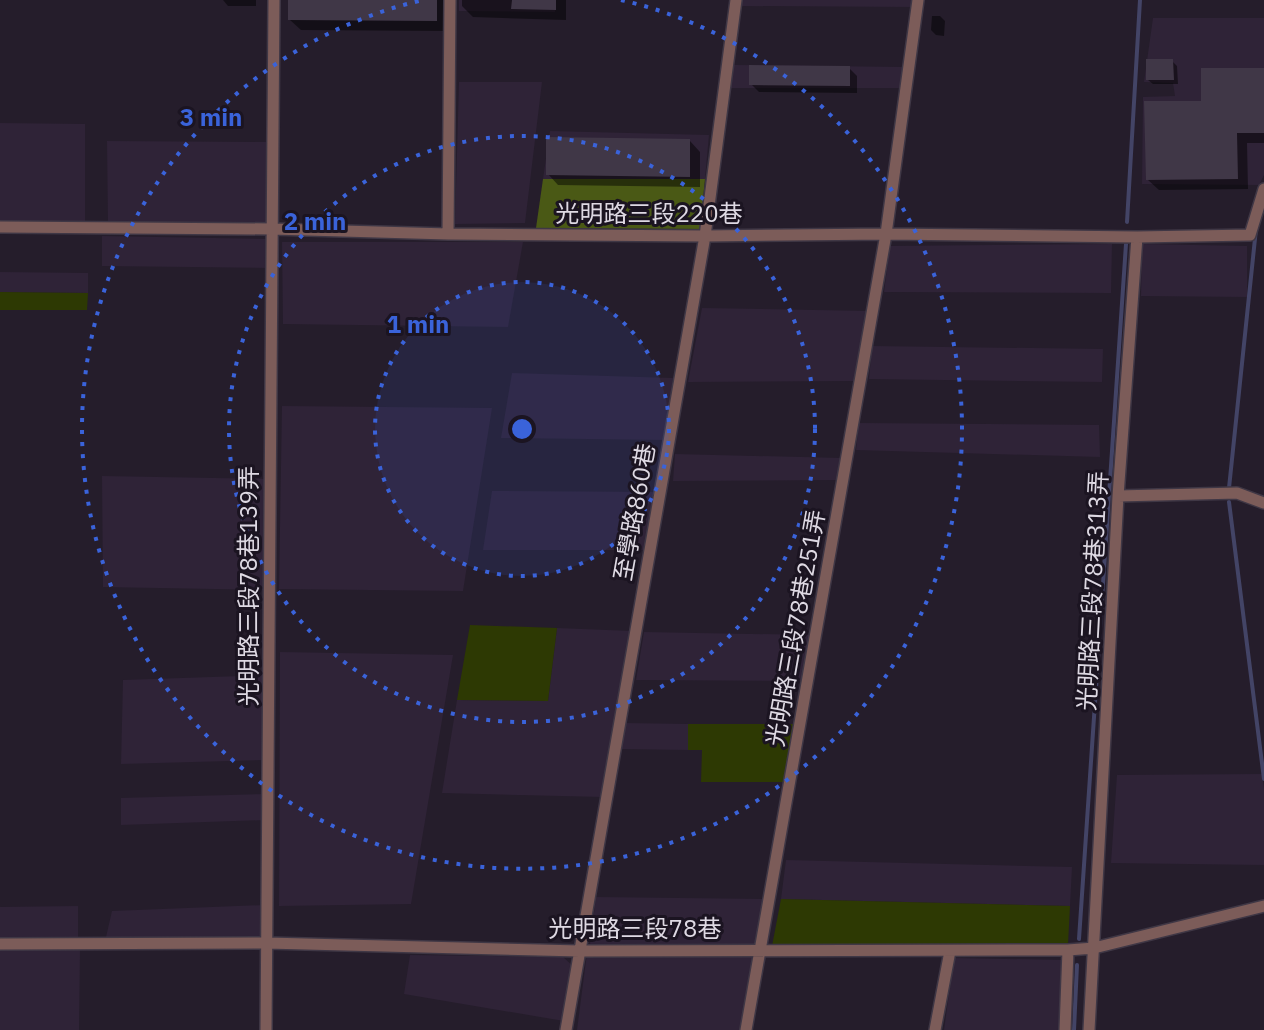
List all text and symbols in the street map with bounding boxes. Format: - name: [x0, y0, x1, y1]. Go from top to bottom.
- text: 3 min: [180, 101, 242, 133]
- street label: 光明路三段220巷: [555, 197, 743, 229]
- text: 2 min: [284, 205, 346, 237]
- text: 1 min: [387, 308, 449, 340]
- centre of rings: [508, 415, 536, 443]
- street label: 至學路860巷: [606, 441, 662, 583]
- street label: 光明路三段78巷139弄: [232, 466, 264, 706]
- street label: 光明路三段78巷313弄: [1070, 470, 1114, 712]
- street label: 光明路三段78巷251弄: [758, 507, 832, 749]
- street label: 光明路三段78巷: [549, 912, 721, 944]

